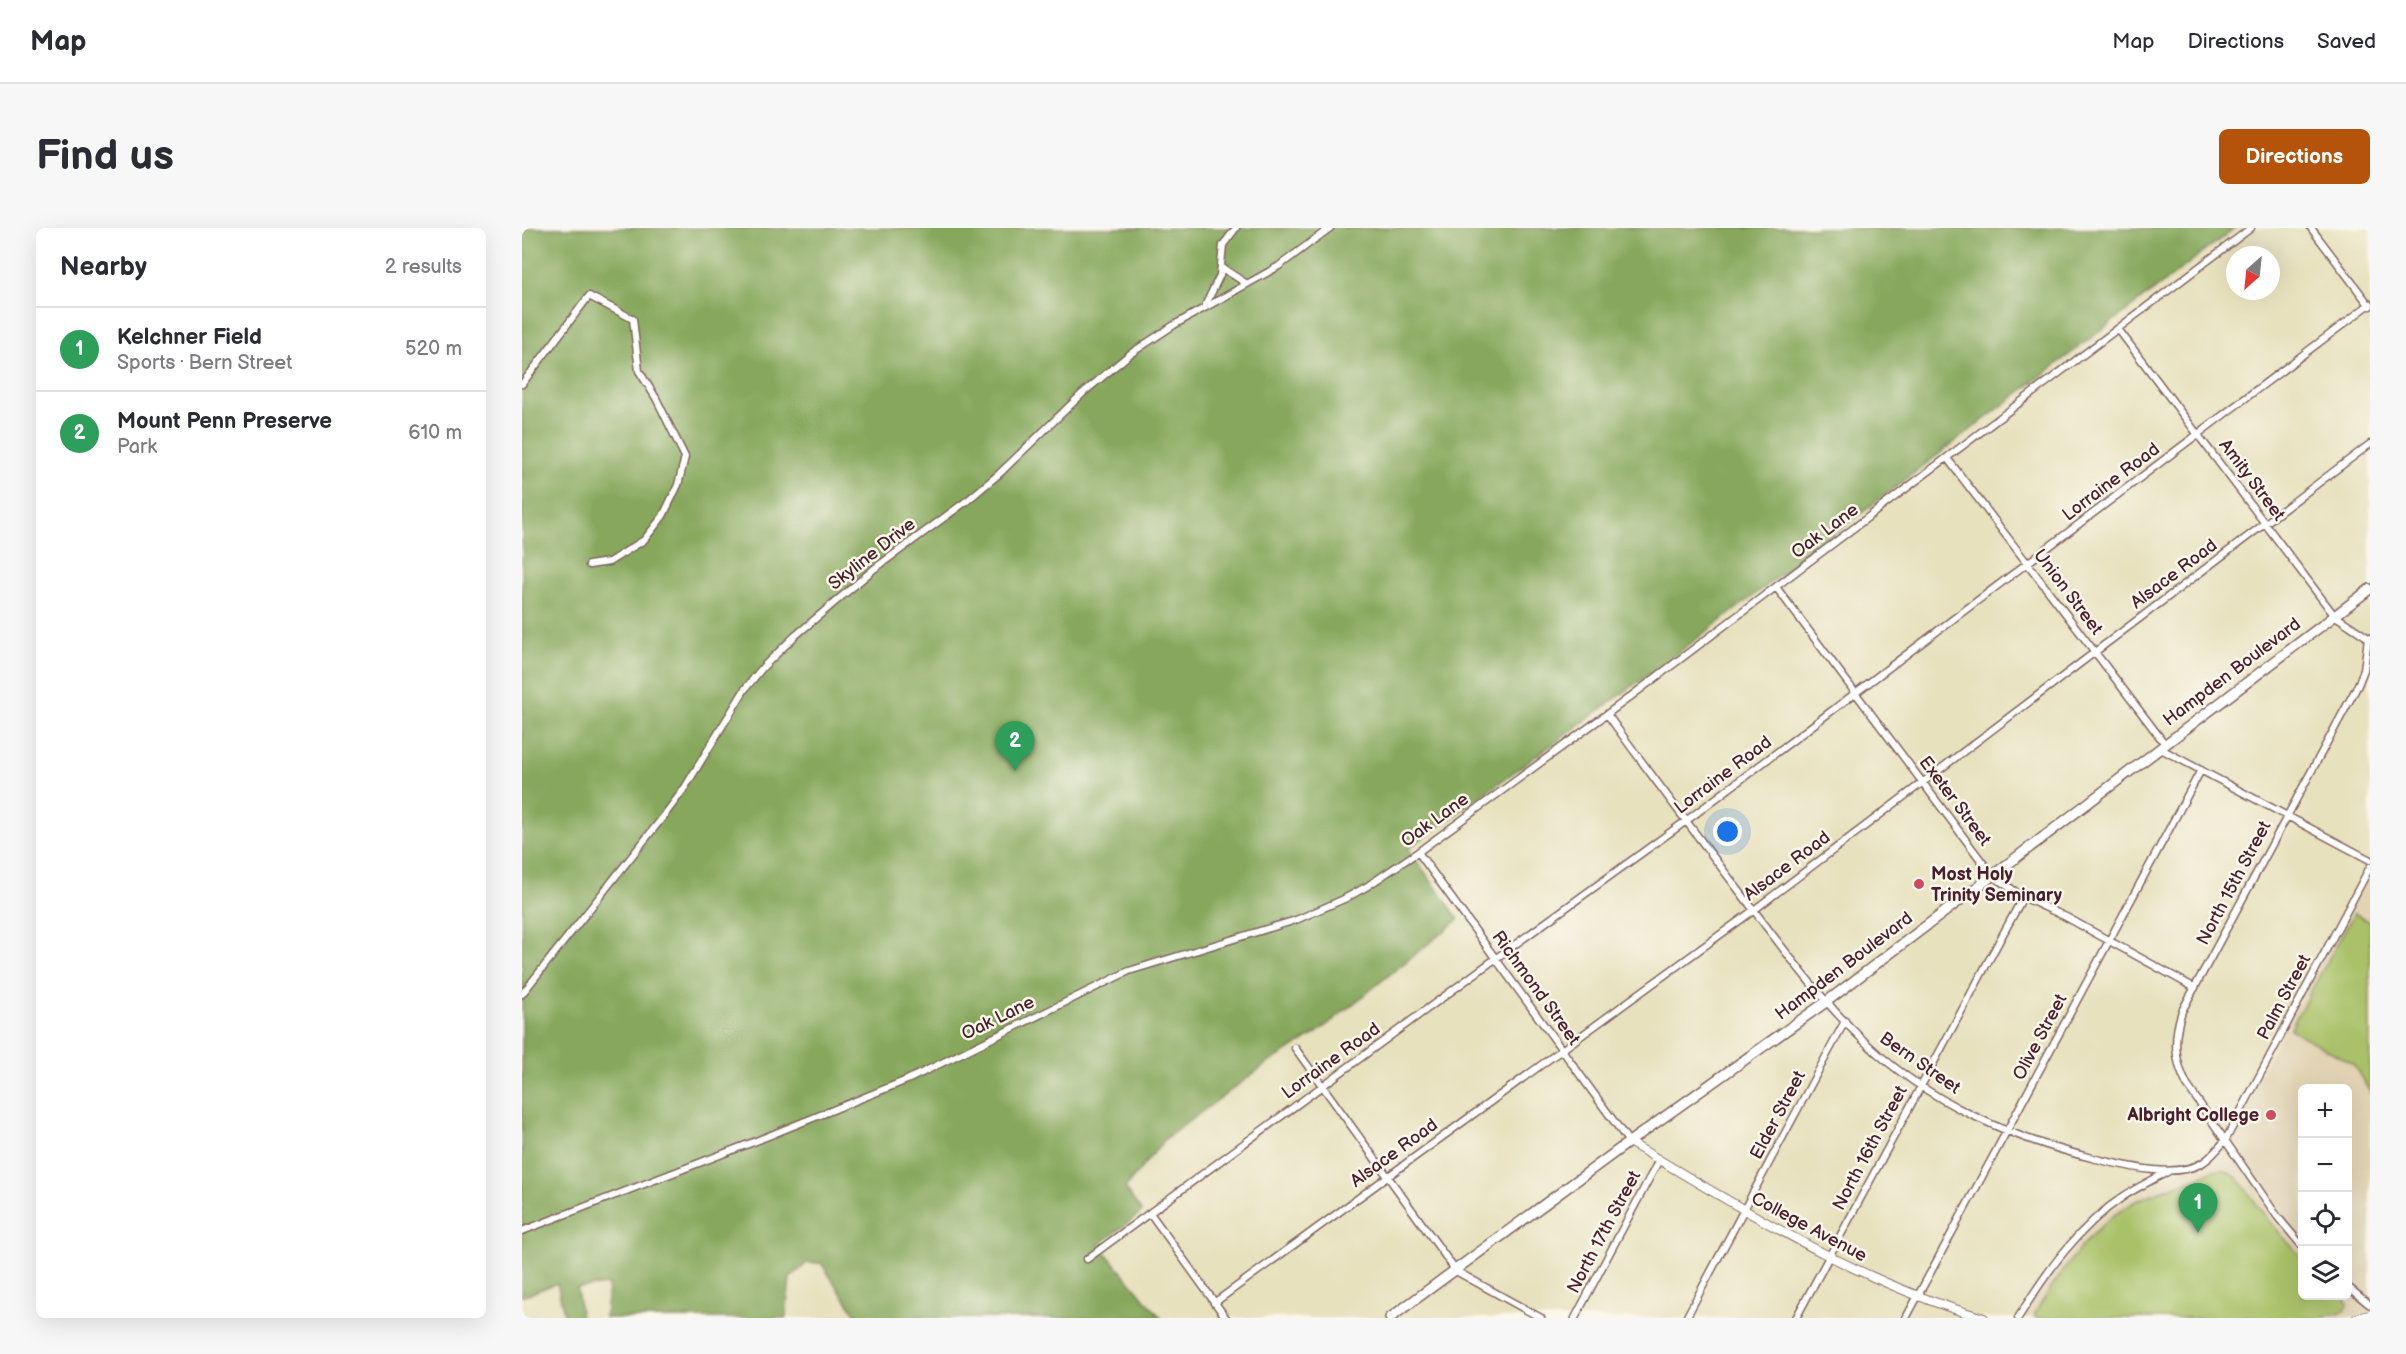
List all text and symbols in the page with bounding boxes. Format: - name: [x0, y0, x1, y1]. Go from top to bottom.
- text: Map: [30, 25, 86, 58]
- text: Map: [2112, 29, 2155, 54]
- text: Directions: [2188, 29, 2284, 54]
- text: Saved: [2317, 29, 2376, 54]
- button: Directions: [2219, 129, 2370, 184]
- text: Find us: [36, 131, 174, 182]
- north arrow: [2226, 246, 2280, 300]
- text: Nearby: [60, 252, 147, 283]
- text: 2 results: [385, 255, 462, 279]
- text: Kelchner Field: [117, 324, 262, 351]
- text: 1: [75, 337, 84, 361]
- text: 520 m: [405, 337, 462, 361]
- text: Sports · Bern Street: [117, 351, 292, 375]
- text: Mount Penn Preserve: [117, 408, 332, 435]
- text: 2: [74, 421, 85, 445]
- text: 610 m: [408, 421, 462, 445]
- text: Park: [117, 435, 157, 459]
- street label: Amity Street: [2215, 435, 2290, 525]
- street label: Lorraine Road: [2058, 439, 2164, 525]
- street label: Oak Lane: [1787, 499, 1863, 563]
- street label: Skyline Drive: [824, 513, 920, 594]
- street label: Alsace Road: [2127, 535, 2221, 613]
- street label: Union Street: [2029, 545, 2107, 639]
- street label: Hampden Boulevard: [2159, 613, 2305, 731]
- pin: 2: [996, 722, 1034, 771]
- street label: Lorraine Road: [1670, 732, 1776, 818]
- street label: Exeter Street: [1915, 752, 1996, 850]
- street label: Oak Lane: [1397, 788, 1473, 851]
- your location: [1713, 817, 1742, 846]
- street label: North 15th Street: [2192, 817, 2276, 949]
- street label: Alsace Road: [1740, 827, 1834, 905]
- place label: Most Holy Trinity Seminary: [1931, 864, 2063, 906]
- marker: Most Holy Trinity Seminary: [1912, 877, 1926, 891]
- street label: Hampden Boulevard: [1771, 907, 1917, 1025]
- street label: Richmond Street: [1488, 927, 1585, 1050]
- street label: Palm Street: [2253, 950, 2315, 1043]
- street label: Olive Street: [2009, 990, 2072, 1084]
- street label: Oak Lane: [958, 991, 1038, 1045]
- street label: Lorraine Road: [1278, 1018, 1384, 1104]
- street label: Bern Street: [1876, 1028, 1965, 1099]
- street label: Elder Street: [1746, 1067, 1810, 1163]
- street label: North 16th Street: [1828, 1082, 1912, 1214]
- map controls: [2298, 1084, 2352, 1300]
- button: +: [2298, 1084, 2352, 1138]
- place label: Albright College: [2126, 1105, 2259, 1126]
- marker: Albright College: [2264, 1108, 2278, 1122]
- street label: Alsace Road: [1346, 1114, 1442, 1192]
- button: −: [2298, 1138, 2352, 1192]
- street label: North 17th Street: [1563, 1167, 1645, 1297]
- pin: 1: [2178, 1184, 2218, 1233]
- street label: College Avenue: [1748, 1188, 1871, 1266]
- button: locate: [2298, 1192, 2352, 1246]
- button: layers: [2298, 1246, 2352, 1300]

